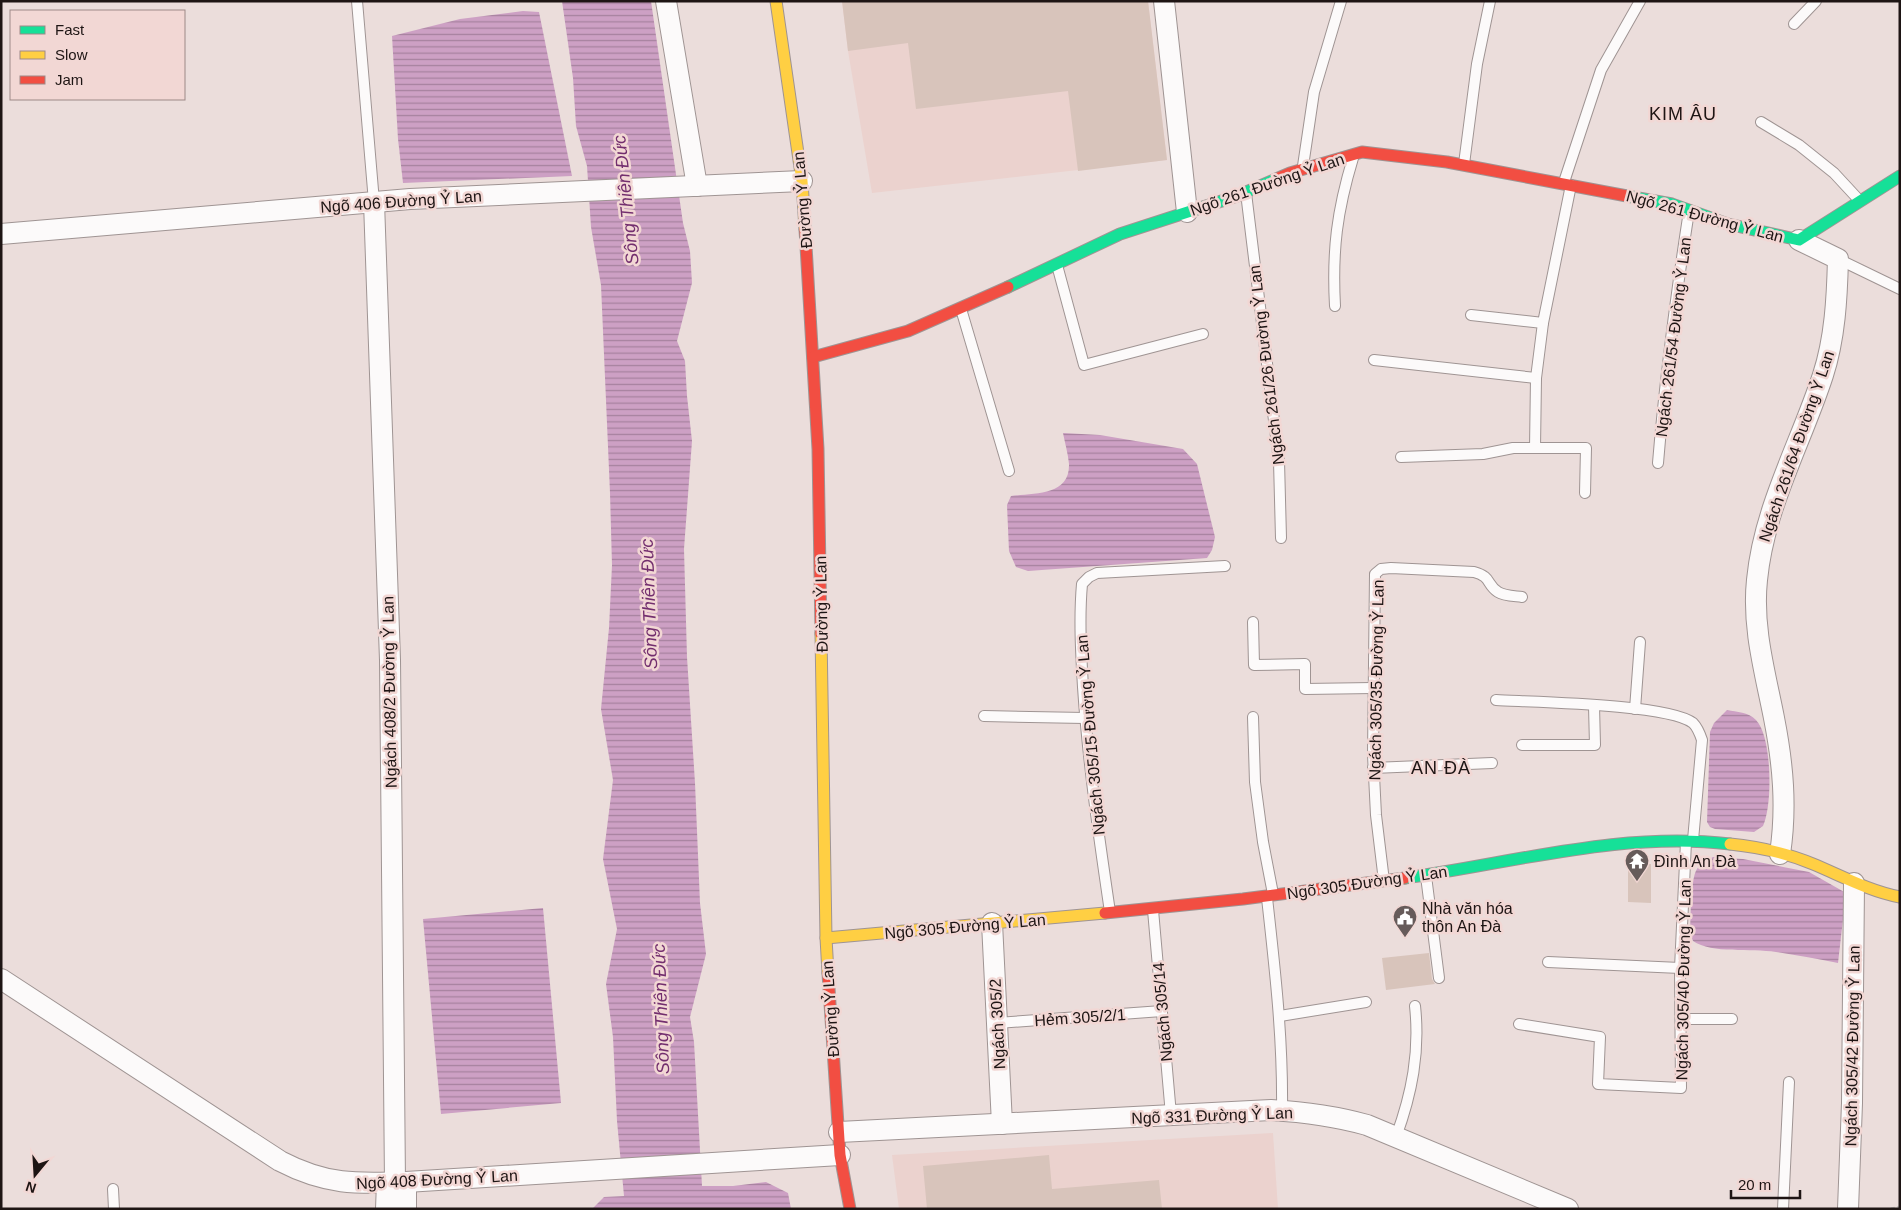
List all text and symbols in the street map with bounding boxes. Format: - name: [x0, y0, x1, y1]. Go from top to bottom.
- legend: [10, 10, 185, 100]
- text: Fast: [55, 21, 85, 38]
- text: Slow: [55, 46, 88, 63]
- text: Jam: [55, 71, 83, 88]
- district label: KIM ÂU: [1649, 104, 1717, 124]
- water label: Sông Thiên Đức: [609, 134, 643, 266]
- street label: Ngõ 261 Đường Ỷ Lan: [1188, 149, 1346, 219]
- street label: Đường Ỷ Lan: [789, 151, 815, 249]
- street label: Ngõ 406 Đường Ỷ Lan: [320, 186, 482, 216]
- street label: Ngõ 261 Đường Ỷ Lan: [1625, 186, 1785, 246]
- street label: Ngách 261/54 Đường Ỷ Lan: [1652, 236, 1694, 438]
- street label: Ngách 261/26 Đường Ỷ Lan: [1245, 264, 1287, 466]
- street label: Ngách 261/64 Đường Ỷ Lan: [1755, 348, 1837, 544]
- water label: Sông Thiên Đức: [637, 538, 661, 670]
- street label: Đường Ỷ Lan: [811, 555, 831, 653]
- street label: Ngách 305/35 Đường Ỷ Lan: [1365, 579, 1387, 781]
- street label: Ngách 408/2 Đường Ỷ Lan: [378, 596, 400, 788]
- street label: Ngách 305/15 Đường Ỷ Lan: [1072, 634, 1108, 836]
- district label: AN ĐÀ: [1411, 758, 1471, 778]
- temple icon: Đình An Đà: [1624, 848, 1650, 882]
- place label: Đình An Đà: [1654, 853, 1736, 870]
- street label: Ngõ 305 Đường Ỷ Lan: [1286, 862, 1448, 902]
- street label: Ngách 305/40 Đường Ỷ Lan: [1672, 879, 1694, 1081]
- place label: Nhà văn hóa thôn An Đà: [1422, 900, 1513, 935]
- public building icon: Nhà văn hóa thôn An Đà: [1392, 904, 1418, 938]
- street label: Ngõ 305 Đường Ỷ Lan: [884, 910, 1046, 942]
- water label: Sông Thiên Đức: [649, 943, 673, 1075]
- street label: Ngách 305/42 Đường Ỷ Lan: [1841, 945, 1863, 1147]
- street label: Đường Ỷ Lan: [818, 960, 842, 1058]
- street label: Ngách 305/14: [1150, 961, 1175, 1062]
- street label: Ngách 305/2: [987, 978, 1008, 1070]
- street label: Hẻm 305/2/1: [1034, 1006, 1126, 1029]
- street label: Ngõ 331 Đường Ỷ Lan: [1131, 1103, 1293, 1127]
- north arrow: [10, 1150, 60, 1200]
- street label: Ngõ 408 Đường Ỷ Lan: [356, 1166, 518, 1192]
- scale bar: [1731, 1168, 1800, 1200]
- text: 20 m: [1738, 1176, 1771, 1193]
- text: N: [24, 1178, 38, 1197]

